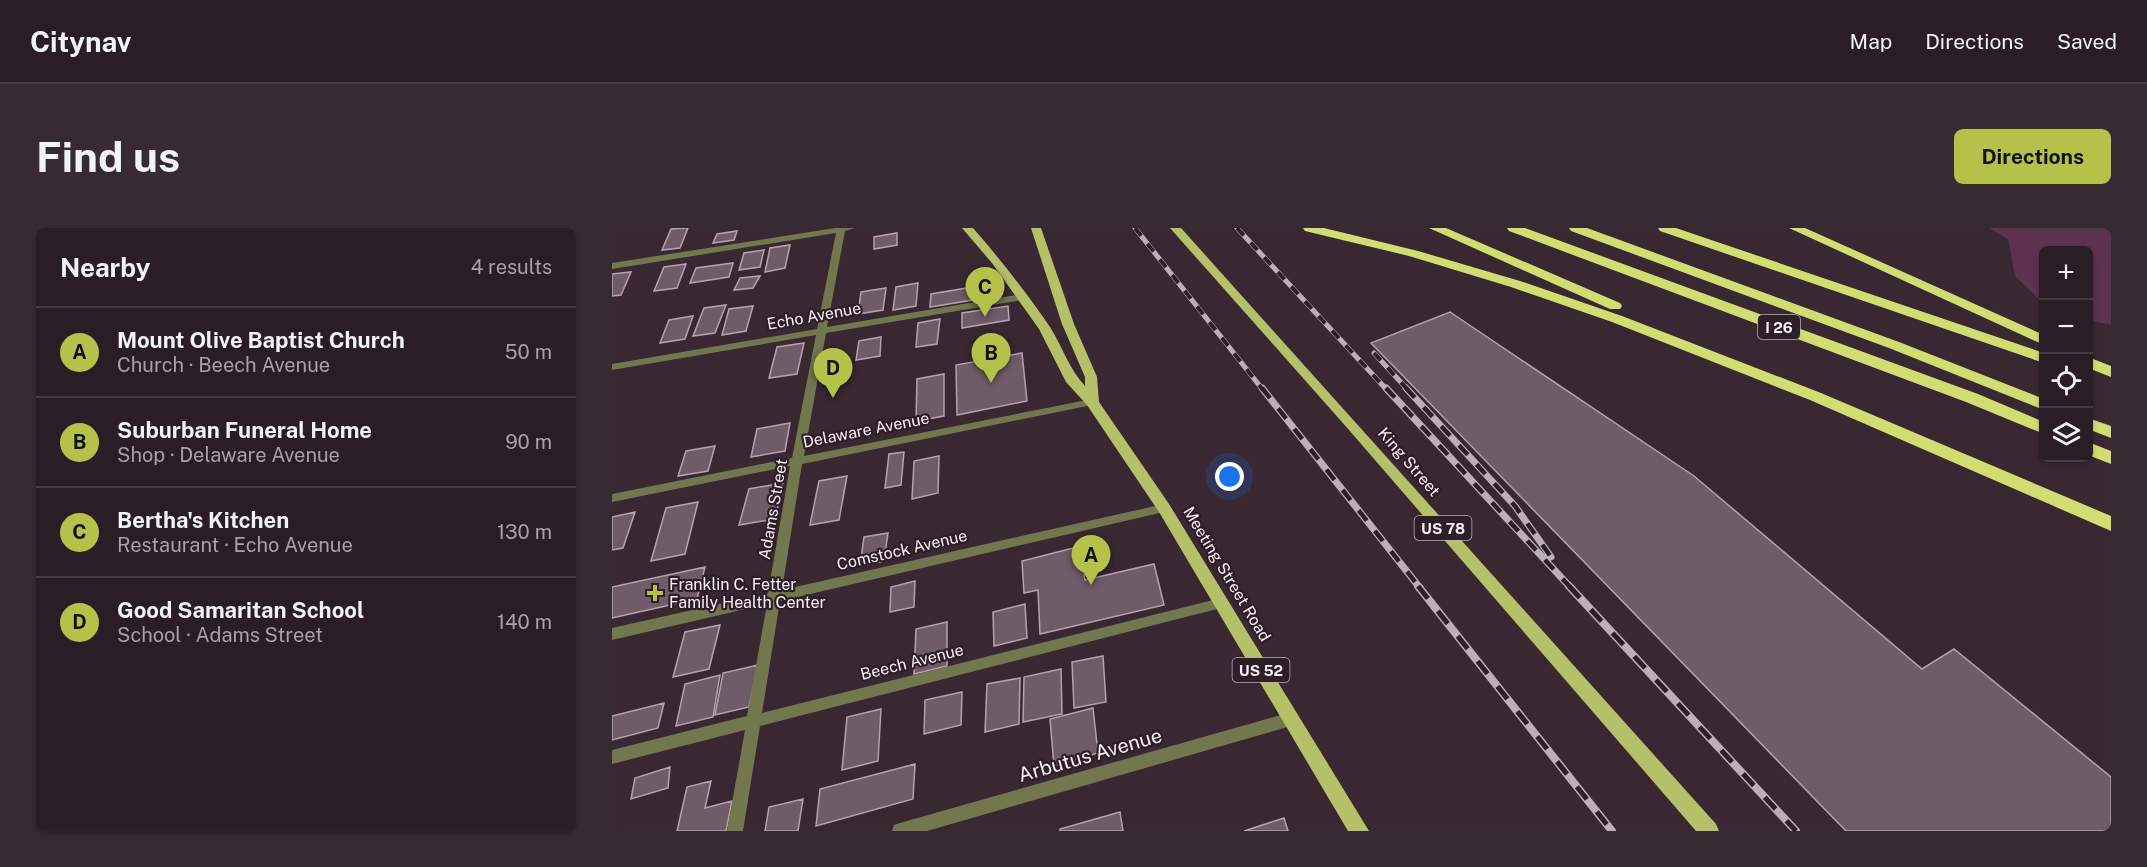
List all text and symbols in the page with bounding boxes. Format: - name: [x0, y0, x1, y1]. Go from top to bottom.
- text: Citynav: [30, 25, 131, 58]
- text: Map: [1850, 29, 1892, 54]
- text: Directions: [1925, 29, 2024, 54]
- text: Saved: [2057, 29, 2117, 54]
- button: Directions: [1954, 129, 2111, 184]
- text: Find us: [36, 132, 180, 181]
- map controls: [2039, 246, 2093, 462]
- button: +: [2039, 246, 2093, 300]
- text: Nearby: [60, 252, 150, 283]
- text: 4 results: [471, 255, 552, 279]
- pin: C: [966, 268, 1004, 317]
- street label: Echo Avenue: [765, 298, 863, 334]
- button: −: [2039, 300, 2093, 354]
- road number: I 26: [1758, 315, 1800, 339]
- text: Mount Olive Baptist Church: [117, 327, 405, 353]
- pin: B: [972, 334, 1010, 383]
- text: A: [72, 340, 87, 364]
- text: 50 m: [505, 340, 552, 364]
- pin: D: [814, 348, 852, 398]
- text: Church · Beech Avenue: [117, 353, 330, 377]
- button: locate: [2039, 354, 2093, 408]
- street label: Delaware Avenue: [801, 408, 931, 452]
- button: layers: [2039, 408, 2093, 462]
- text: Suburban Funeral Home: [117, 417, 372, 443]
- street label: King Street: [1374, 424, 1444, 500]
- text: B: [73, 430, 86, 454]
- text: 90 m: [505, 430, 552, 454]
- text: Shop · Delaware Avenue: [117, 443, 340, 467]
- street label: Adams Street: [755, 457, 791, 561]
- your location: [1215, 462, 1244, 491]
- street label: Meeting Street Road: [1179, 503, 1275, 645]
- text: Bertha's Kitchen: [117, 507, 289, 533]
- road number: US 78: [1414, 516, 1472, 540]
- text: C: [72, 520, 87, 544]
- text: 130 m: [497, 520, 552, 544]
- street label: Comstock Avenue: [835, 526, 969, 574]
- text: Restaurant · Echo Avenue: [117, 533, 353, 557]
- pin: A: [1072, 536, 1110, 585]
- place label: Franklin C. Fetter Family Health Center: [669, 575, 826, 612]
- marker: Franklin C. Fetter Family Health Center: [646, 584, 664, 602]
- text: Good Samaritan School: [117, 597, 364, 623]
- text: D: [72, 610, 87, 634]
- text: 140 m: [497, 610, 552, 634]
- text: School · Adams Street: [117, 623, 323, 647]
- street label: Beech Avenue: [858, 640, 966, 684]
- road number: US 52: [1232, 658, 1290, 682]
- street label: Arbutus Avenue: [1015, 723, 1165, 787]

